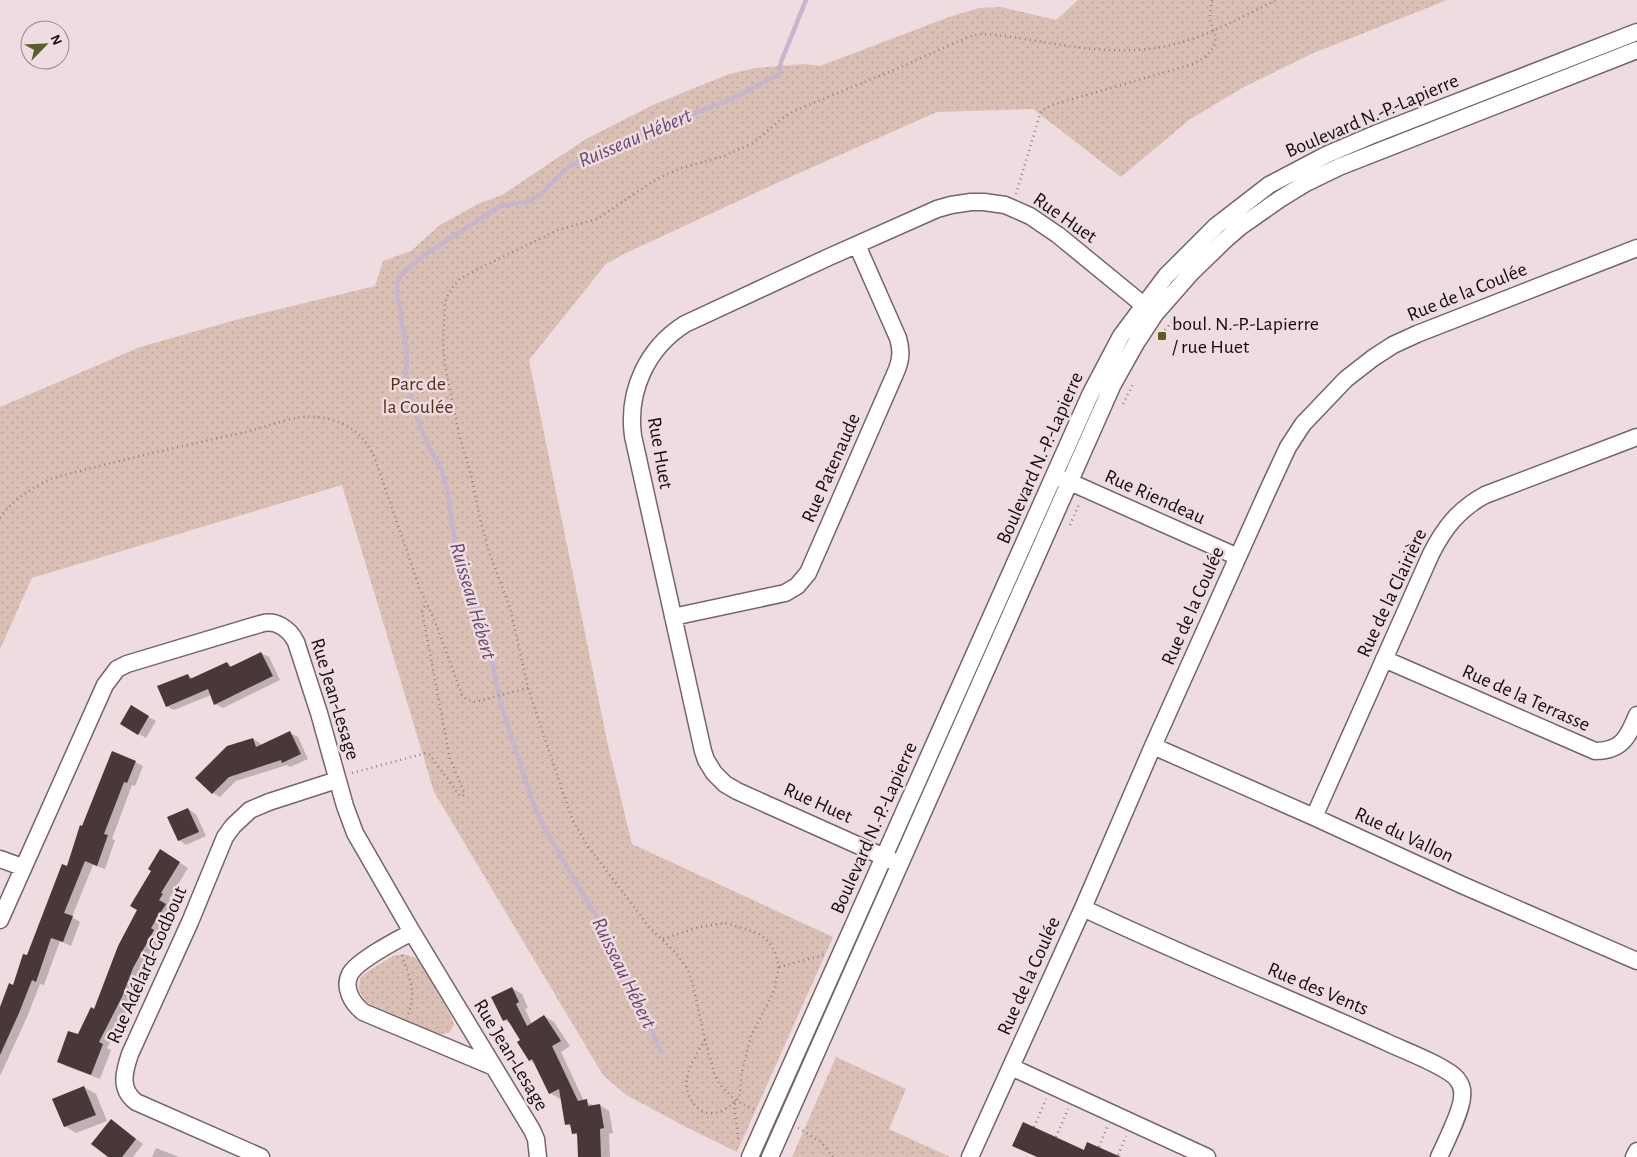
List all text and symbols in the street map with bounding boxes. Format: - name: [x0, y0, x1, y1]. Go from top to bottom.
- north arrow: [20, 20, 70, 70]
- text: N: [48, 33, 64, 47]
- street label: Boulevard N.-P.-Lapierre: [1283, 70, 1461, 162]
- water label: Ruisseau Hébert: [575, 105, 695, 171]
- street label: Rue Huet: [1029, 189, 1101, 247]
- street label: Rue de la Coulée: [1404, 259, 1530, 325]
- place label: boul. N.-P.-Lapierre / rue Huet: [1172, 314, 1319, 357]
- marker: boul. N.-P.-Lapierre / rue Huet: [1156, 330, 1168, 342]
- street label: Boulevard N.-P.-Lapierre: [993, 369, 1087, 547]
- park label: Parc de la Coulée: [383, 374, 453, 417]
- street label: Rue Patenaude: [798, 410, 864, 526]
- street label: Rue Huet: [644, 415, 676, 491]
- street label: Rue Riendeau: [1102, 466, 1208, 528]
- street label: Rue de la Clairière: [1353, 526, 1431, 660]
- water label: Ruisseau Hébert: [446, 540, 500, 662]
- street label: Rue de la Coulée: [1158, 544, 1228, 668]
- street label: Rue Jean-Lesage: [307, 636, 363, 762]
- street label: Rue de la Terrasse: [1459, 661, 1593, 735]
- street label: Boulevard N.-P.-Lapierre: [827, 739, 921, 917]
- street label: Rue Huet: [781, 779, 856, 827]
- street label: Rue du Vallon: [1351, 803, 1457, 867]
- street label: Rue Adélard-Godbout: [103, 883, 191, 1047]
- water label: Ruisseau Hébert: [588, 914, 660, 1032]
- street label: Rue de la Coulée: [994, 914, 1064, 1038]
- street label: Rue des Vents: [1265, 959, 1371, 1019]
- street label: Rue Jean-Lesage: [470, 996, 552, 1114]

